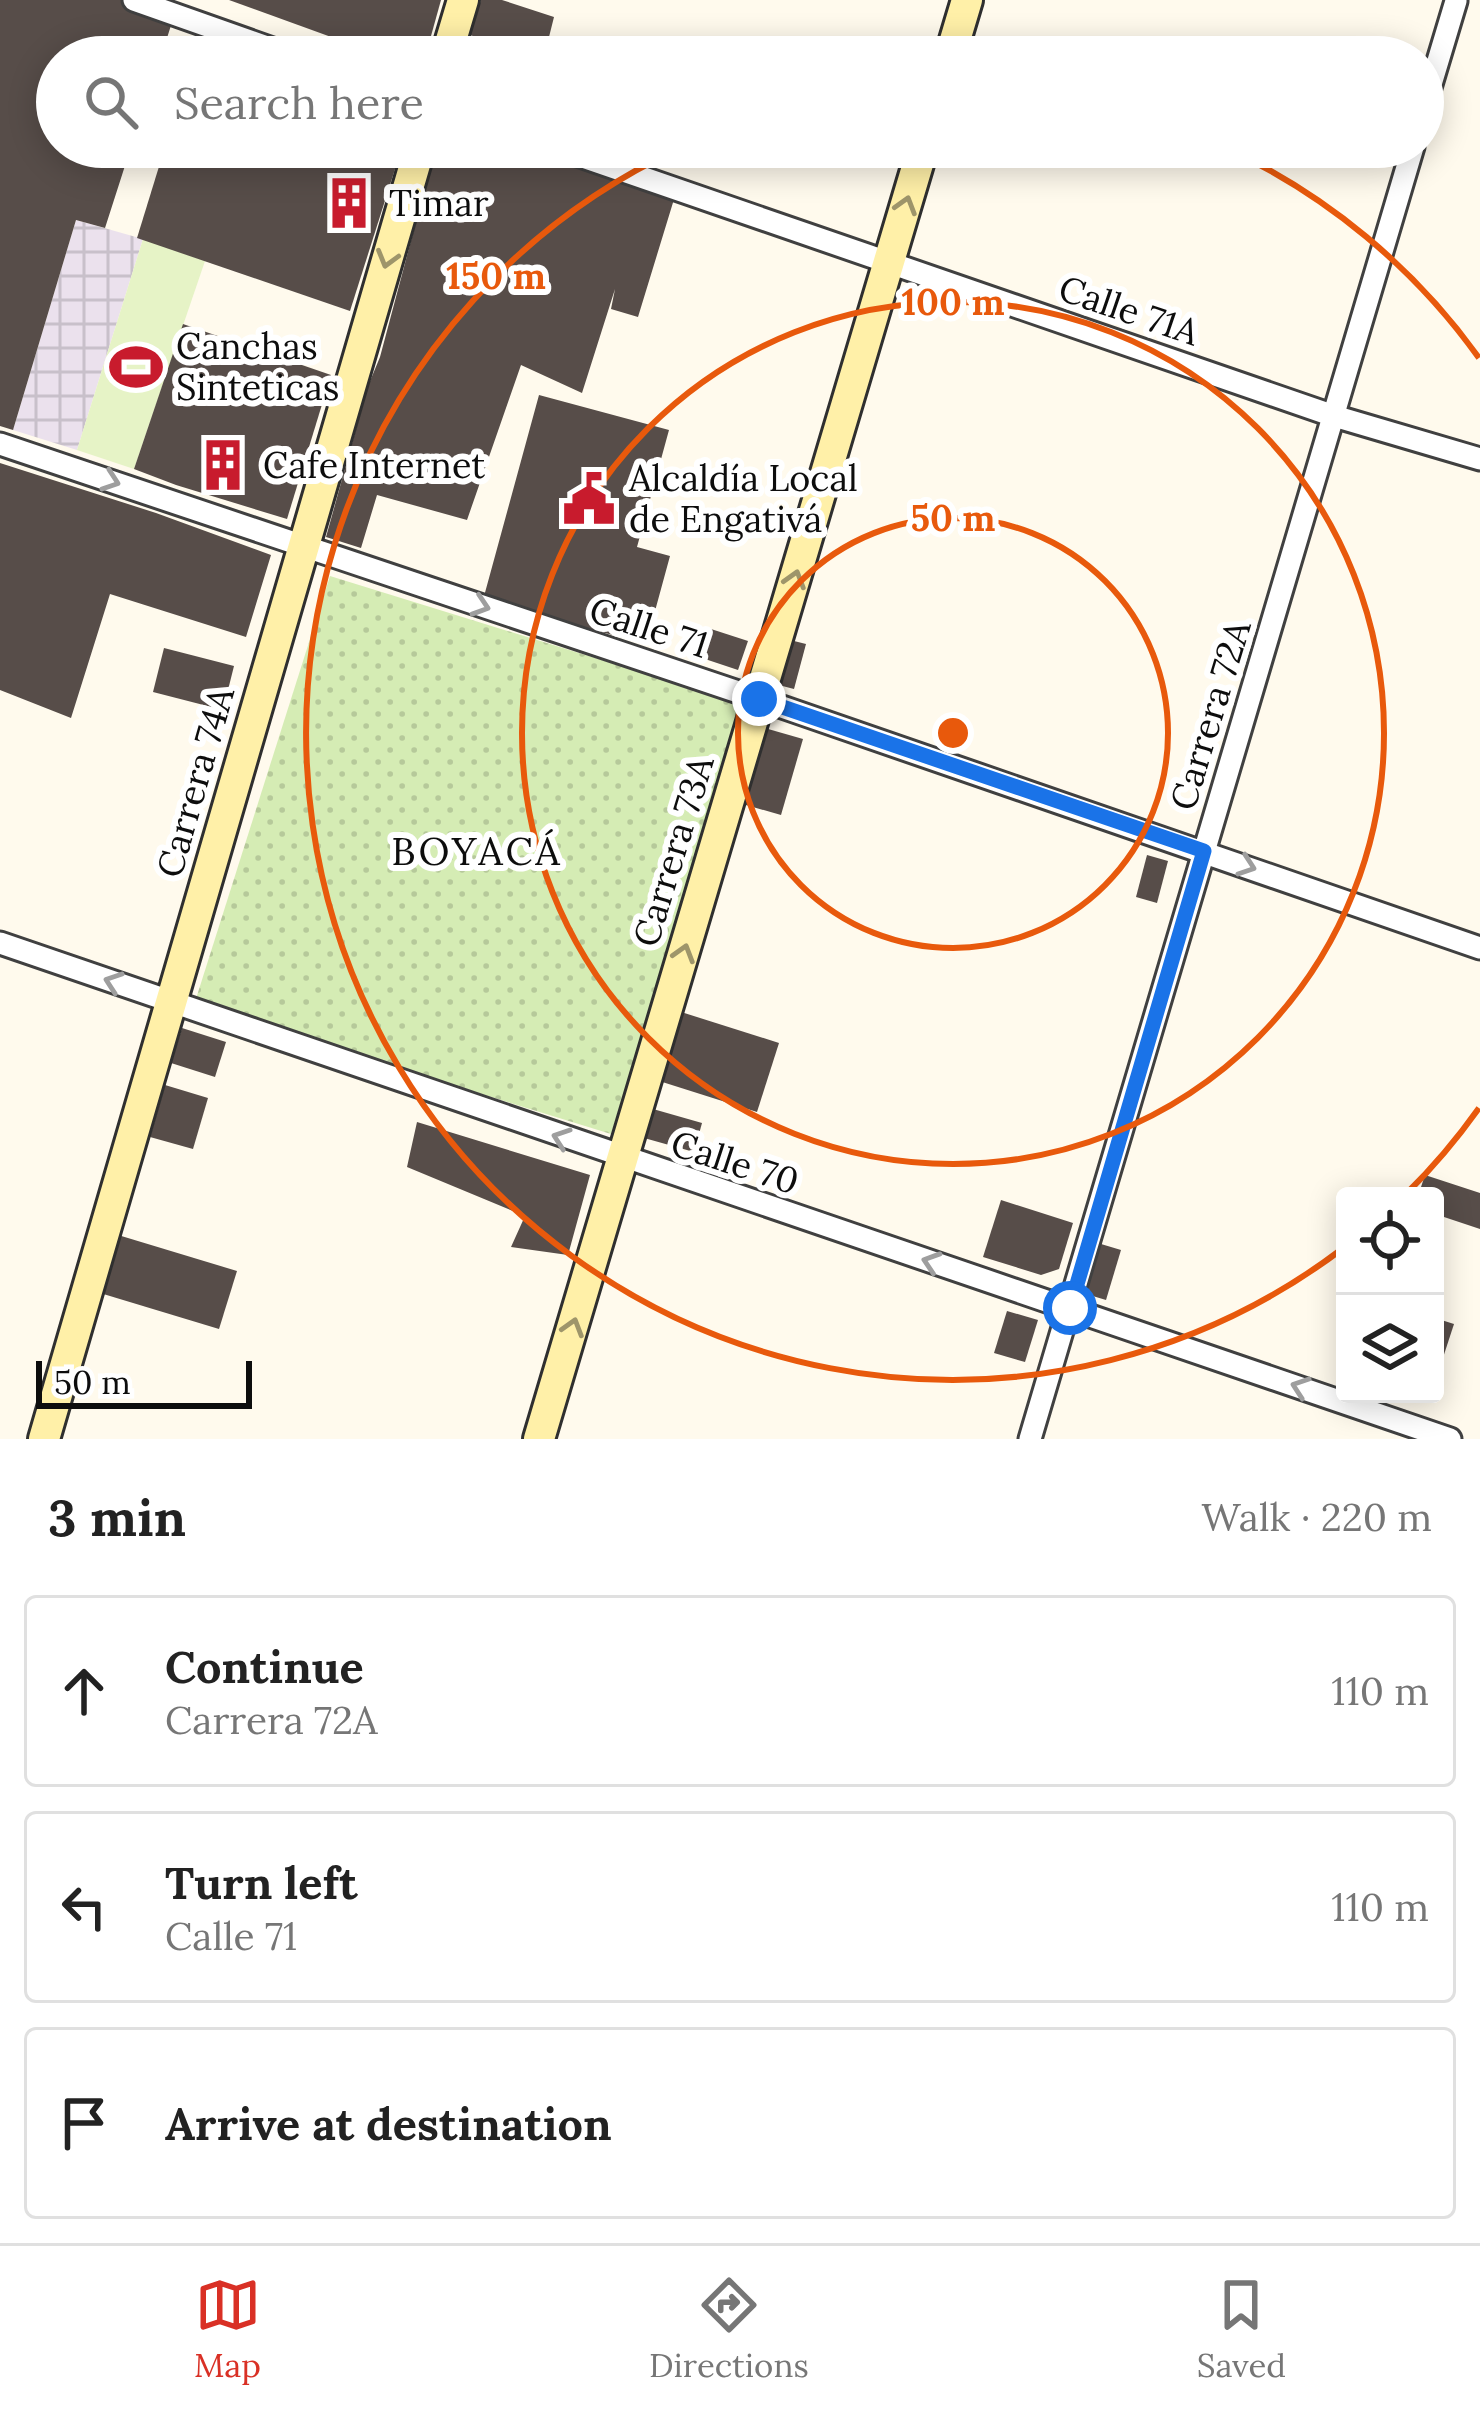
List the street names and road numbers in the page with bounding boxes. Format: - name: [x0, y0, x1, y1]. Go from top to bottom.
- street label: Calle 71A: [1053, 265, 1205, 355]
- street label: Calle 71: [584, 586, 714, 668]
- street label: Carrera 72A: [1159, 614, 1261, 815]
- street label: Carrera 74A: [146, 681, 244, 882]
- street label: Carrera 73A: [622, 750, 724, 952]
- street label: Calle 70: [665, 1120, 805, 1204]

